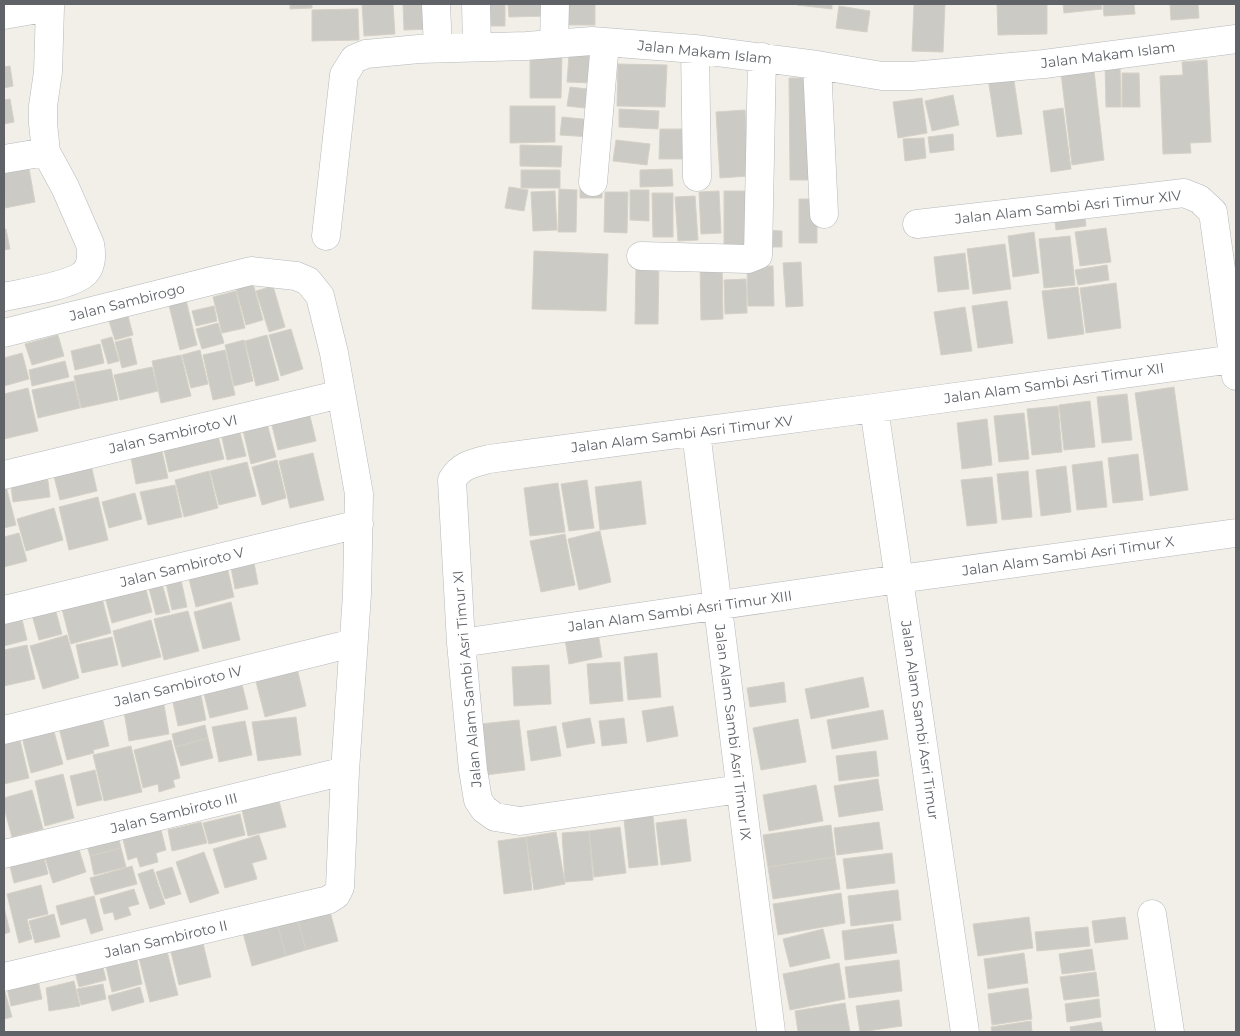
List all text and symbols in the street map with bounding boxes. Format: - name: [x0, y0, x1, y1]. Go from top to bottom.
- street label: Jalan Makam Islam: [636, 36, 773, 68]
- street label: Jalan Makam Islam: [1039, 38, 1176, 72]
- street label: Jalan Alam Sambi Asri Timur XIV: [953, 186, 1182, 228]
- street label: Jalan Sambirogo: [67, 279, 187, 325]
- street label: Jalan Alam Sambi Asri Timur XII: [942, 359, 1165, 408]
- street label: Jalan Sambiroto VI: [106, 410, 239, 458]
- street label: Jalan Alam Sambi Asri Timur XV: [569, 411, 794, 457]
- street label: Jalan Alam Sambi Asri Timur X: [960, 532, 1175, 580]
- street label: Jalan Sambiroto V: [117, 543, 246, 591]
- street label: Jalan Alam Sambi Asri Timur XI: [449, 570, 486, 789]
- street label: Jalan Alam Sambi Asri Timur XIII: [566, 586, 793, 636]
- street label: Jalan Alam Sambi Asri Timur: [897, 618, 943, 821]
- street label: Jalan Alam Sambi Asri Timur IX: [711, 622, 755, 841]
- street label: Jalan Sambiroto IV: [111, 661, 244, 711]
- street label: Jalan Sambiroto III: [108, 789, 239, 838]
- street label: Jalan Sambiroto II: [102, 916, 229, 962]

